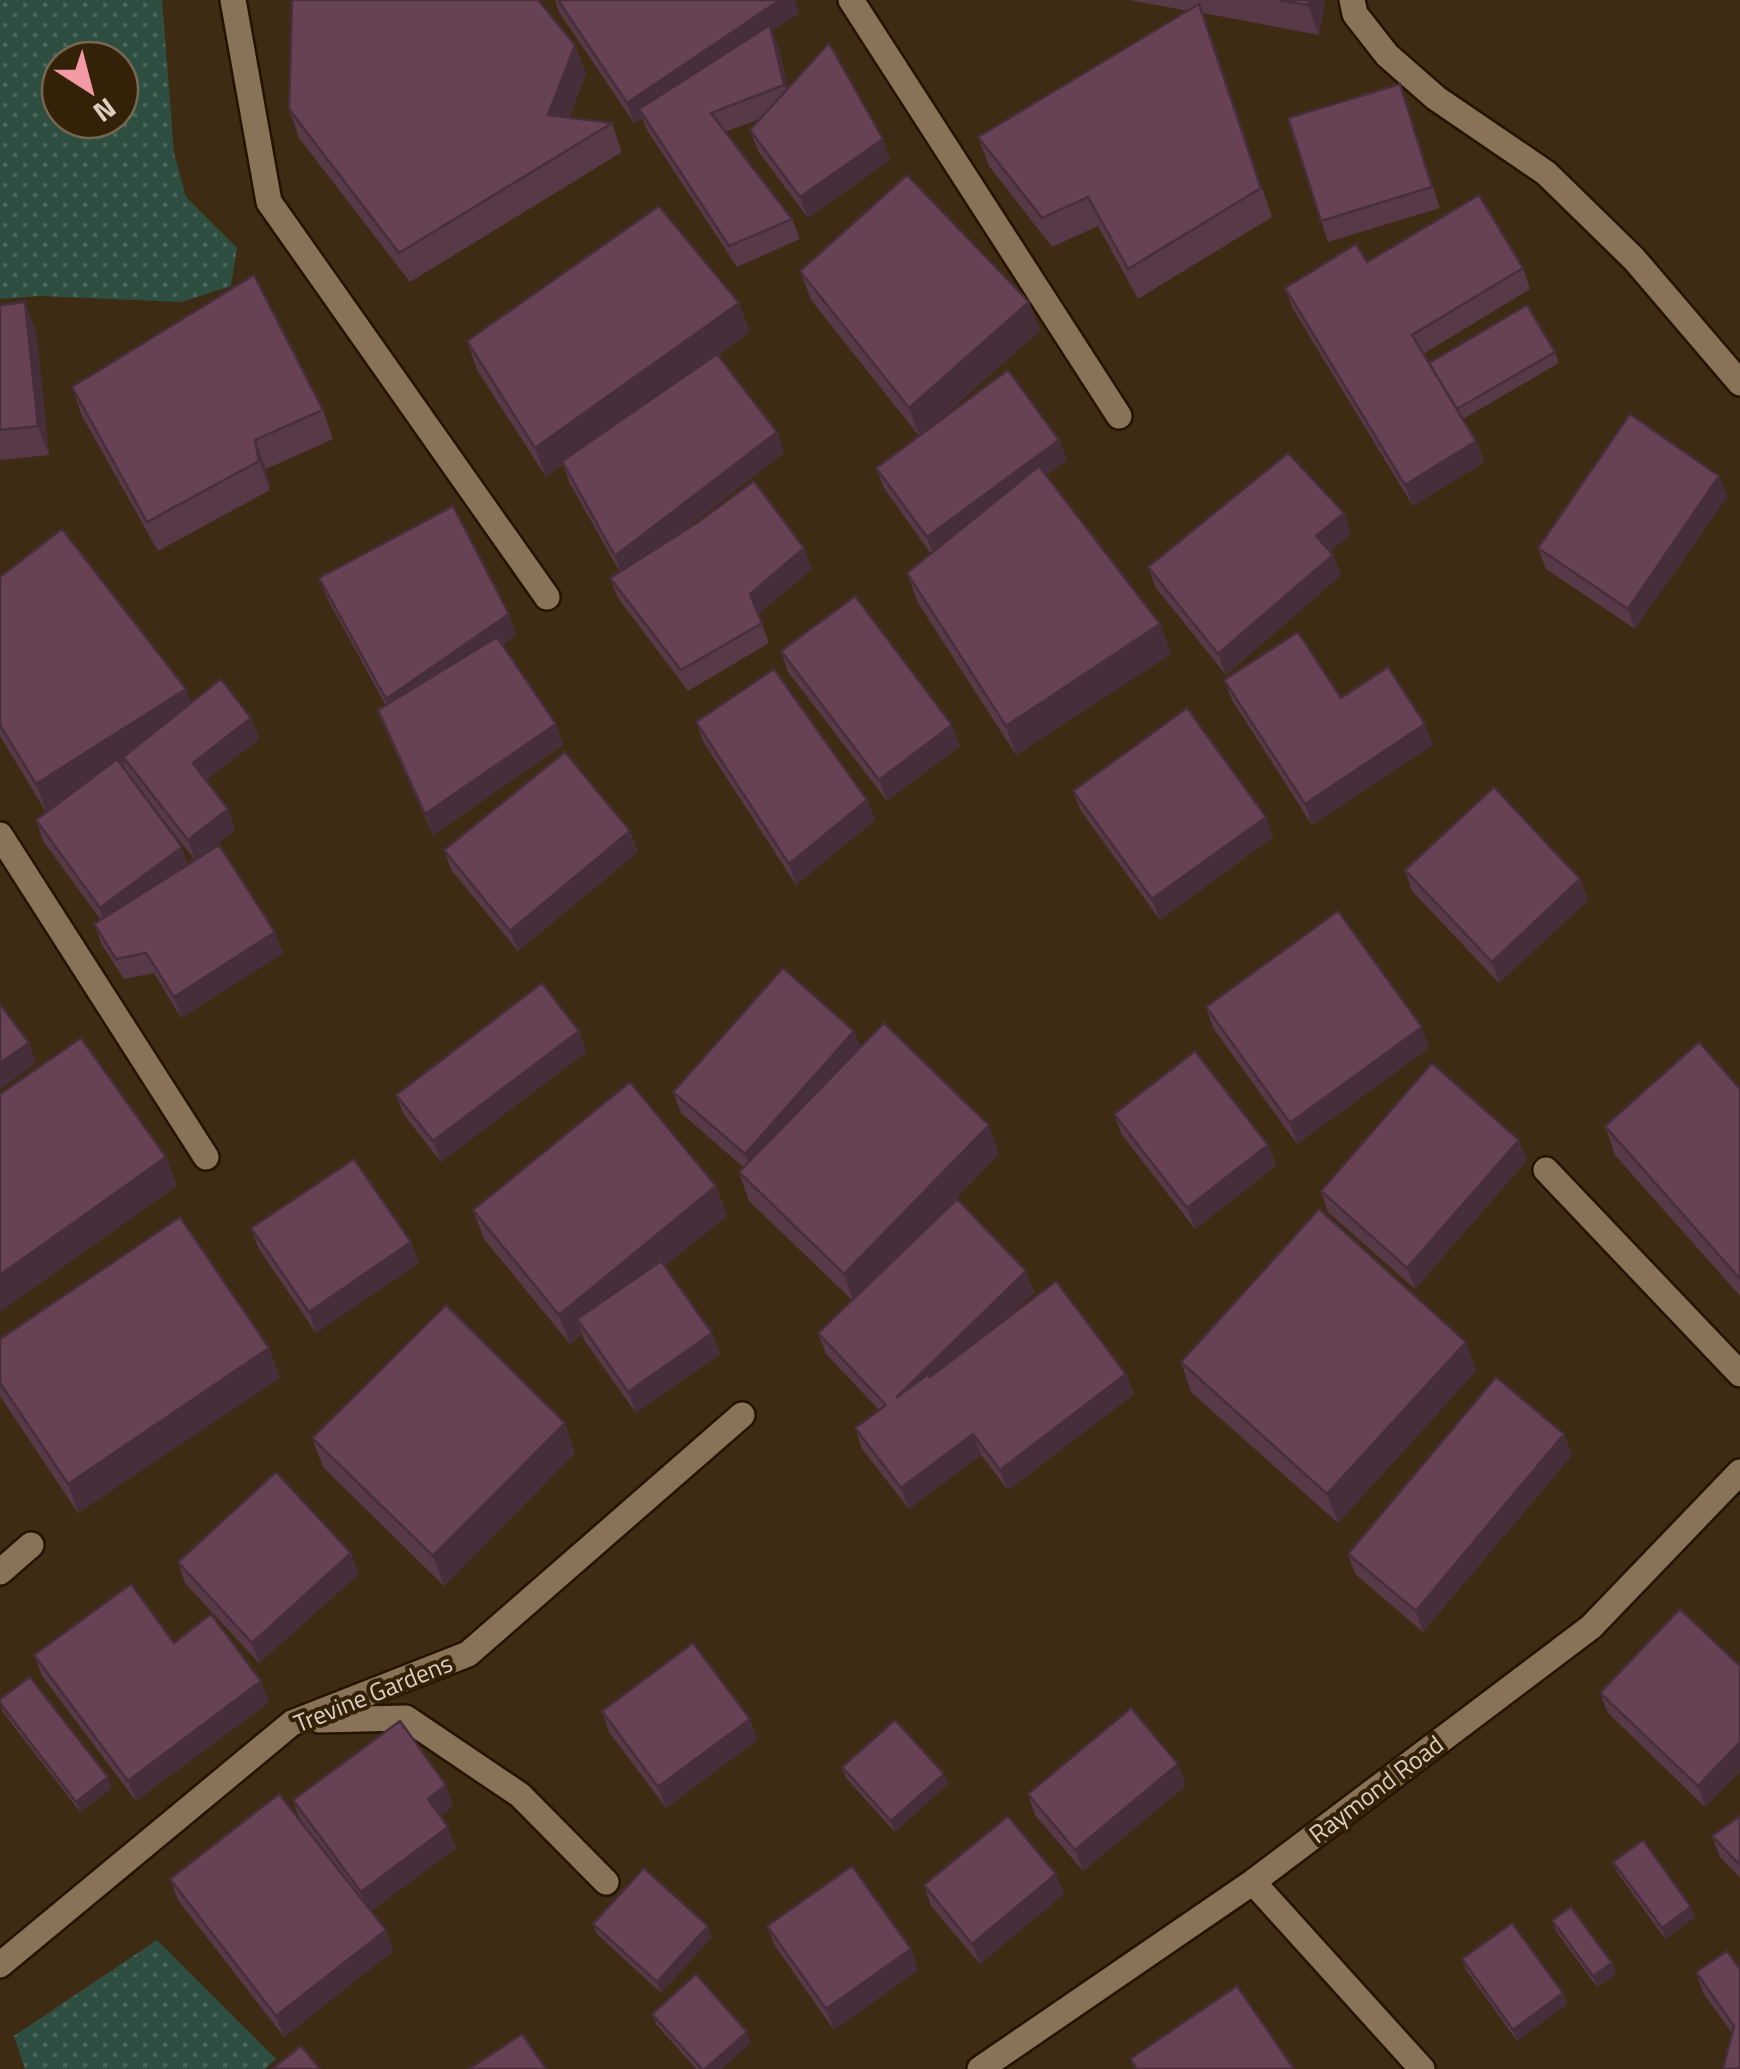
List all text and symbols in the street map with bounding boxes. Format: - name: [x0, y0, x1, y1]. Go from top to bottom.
- north arrow: [40, 40, 140, 140]
- text: N: [85, 88, 125, 134]
- street label: Trevine Gardens: [288, 1644, 458, 1742]
- street label: Raymond Road: [1301, 1726, 1451, 1852]

